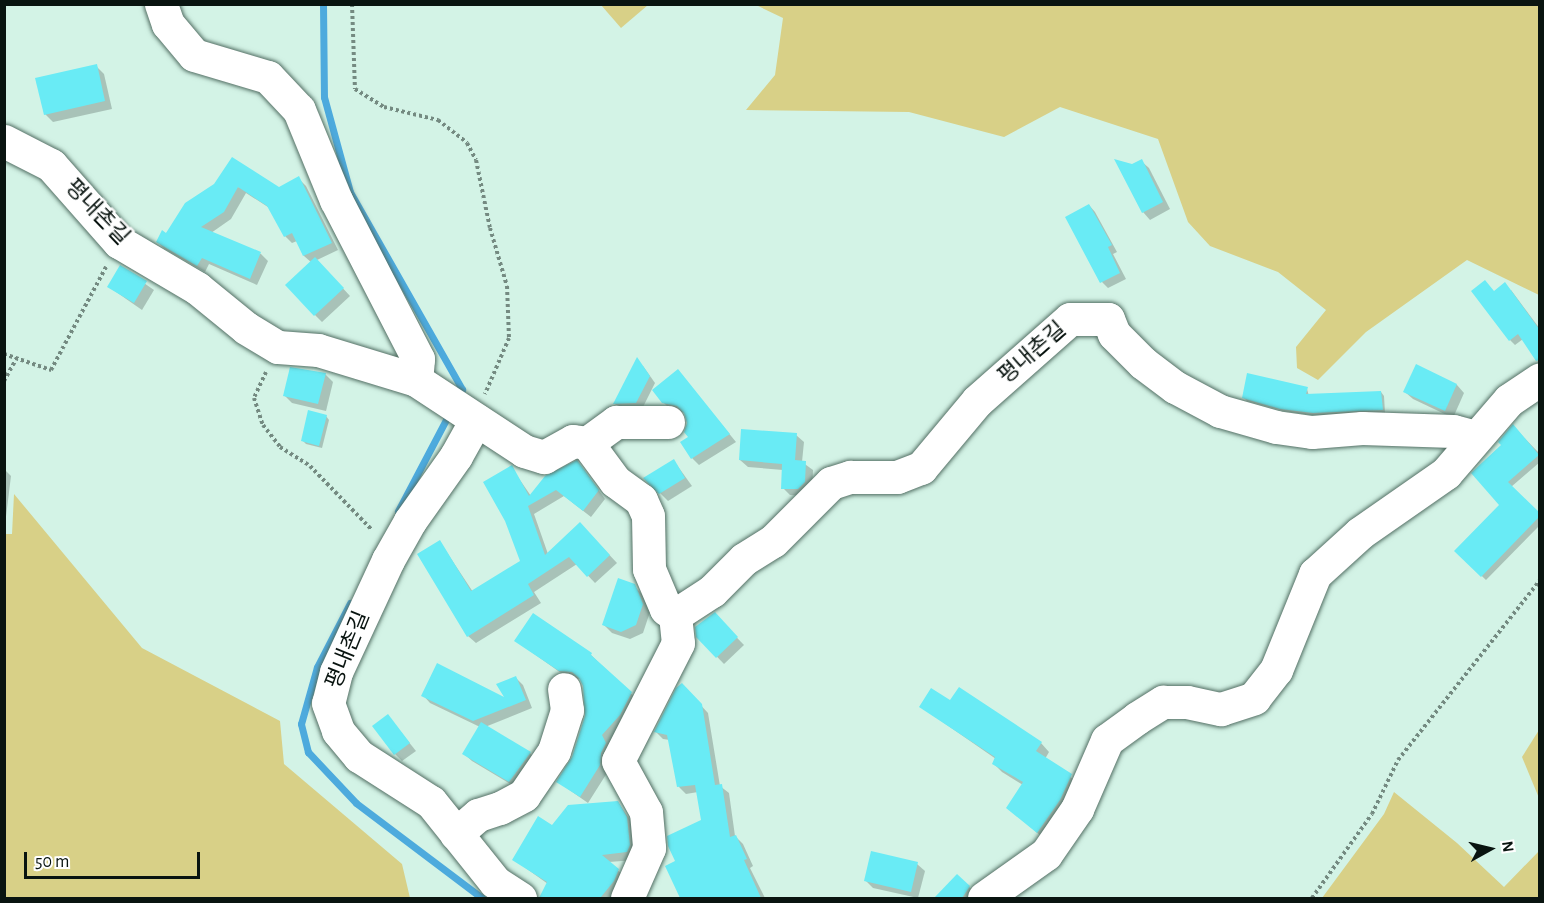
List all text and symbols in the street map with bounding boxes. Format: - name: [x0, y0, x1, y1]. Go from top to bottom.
- street label: 평내촌길: [59, 174, 135, 250]
- street label: 평내촌길: [993, 316, 1071, 390]
- street label: 평내촌길: [321, 608, 375, 692]
- north arrow: [1460, 819, 1520, 879]
- scale bar: [27, 840, 202, 878]
- text: N: [1499, 840, 1517, 853]
- text: 50 m: [35, 853, 69, 871]

